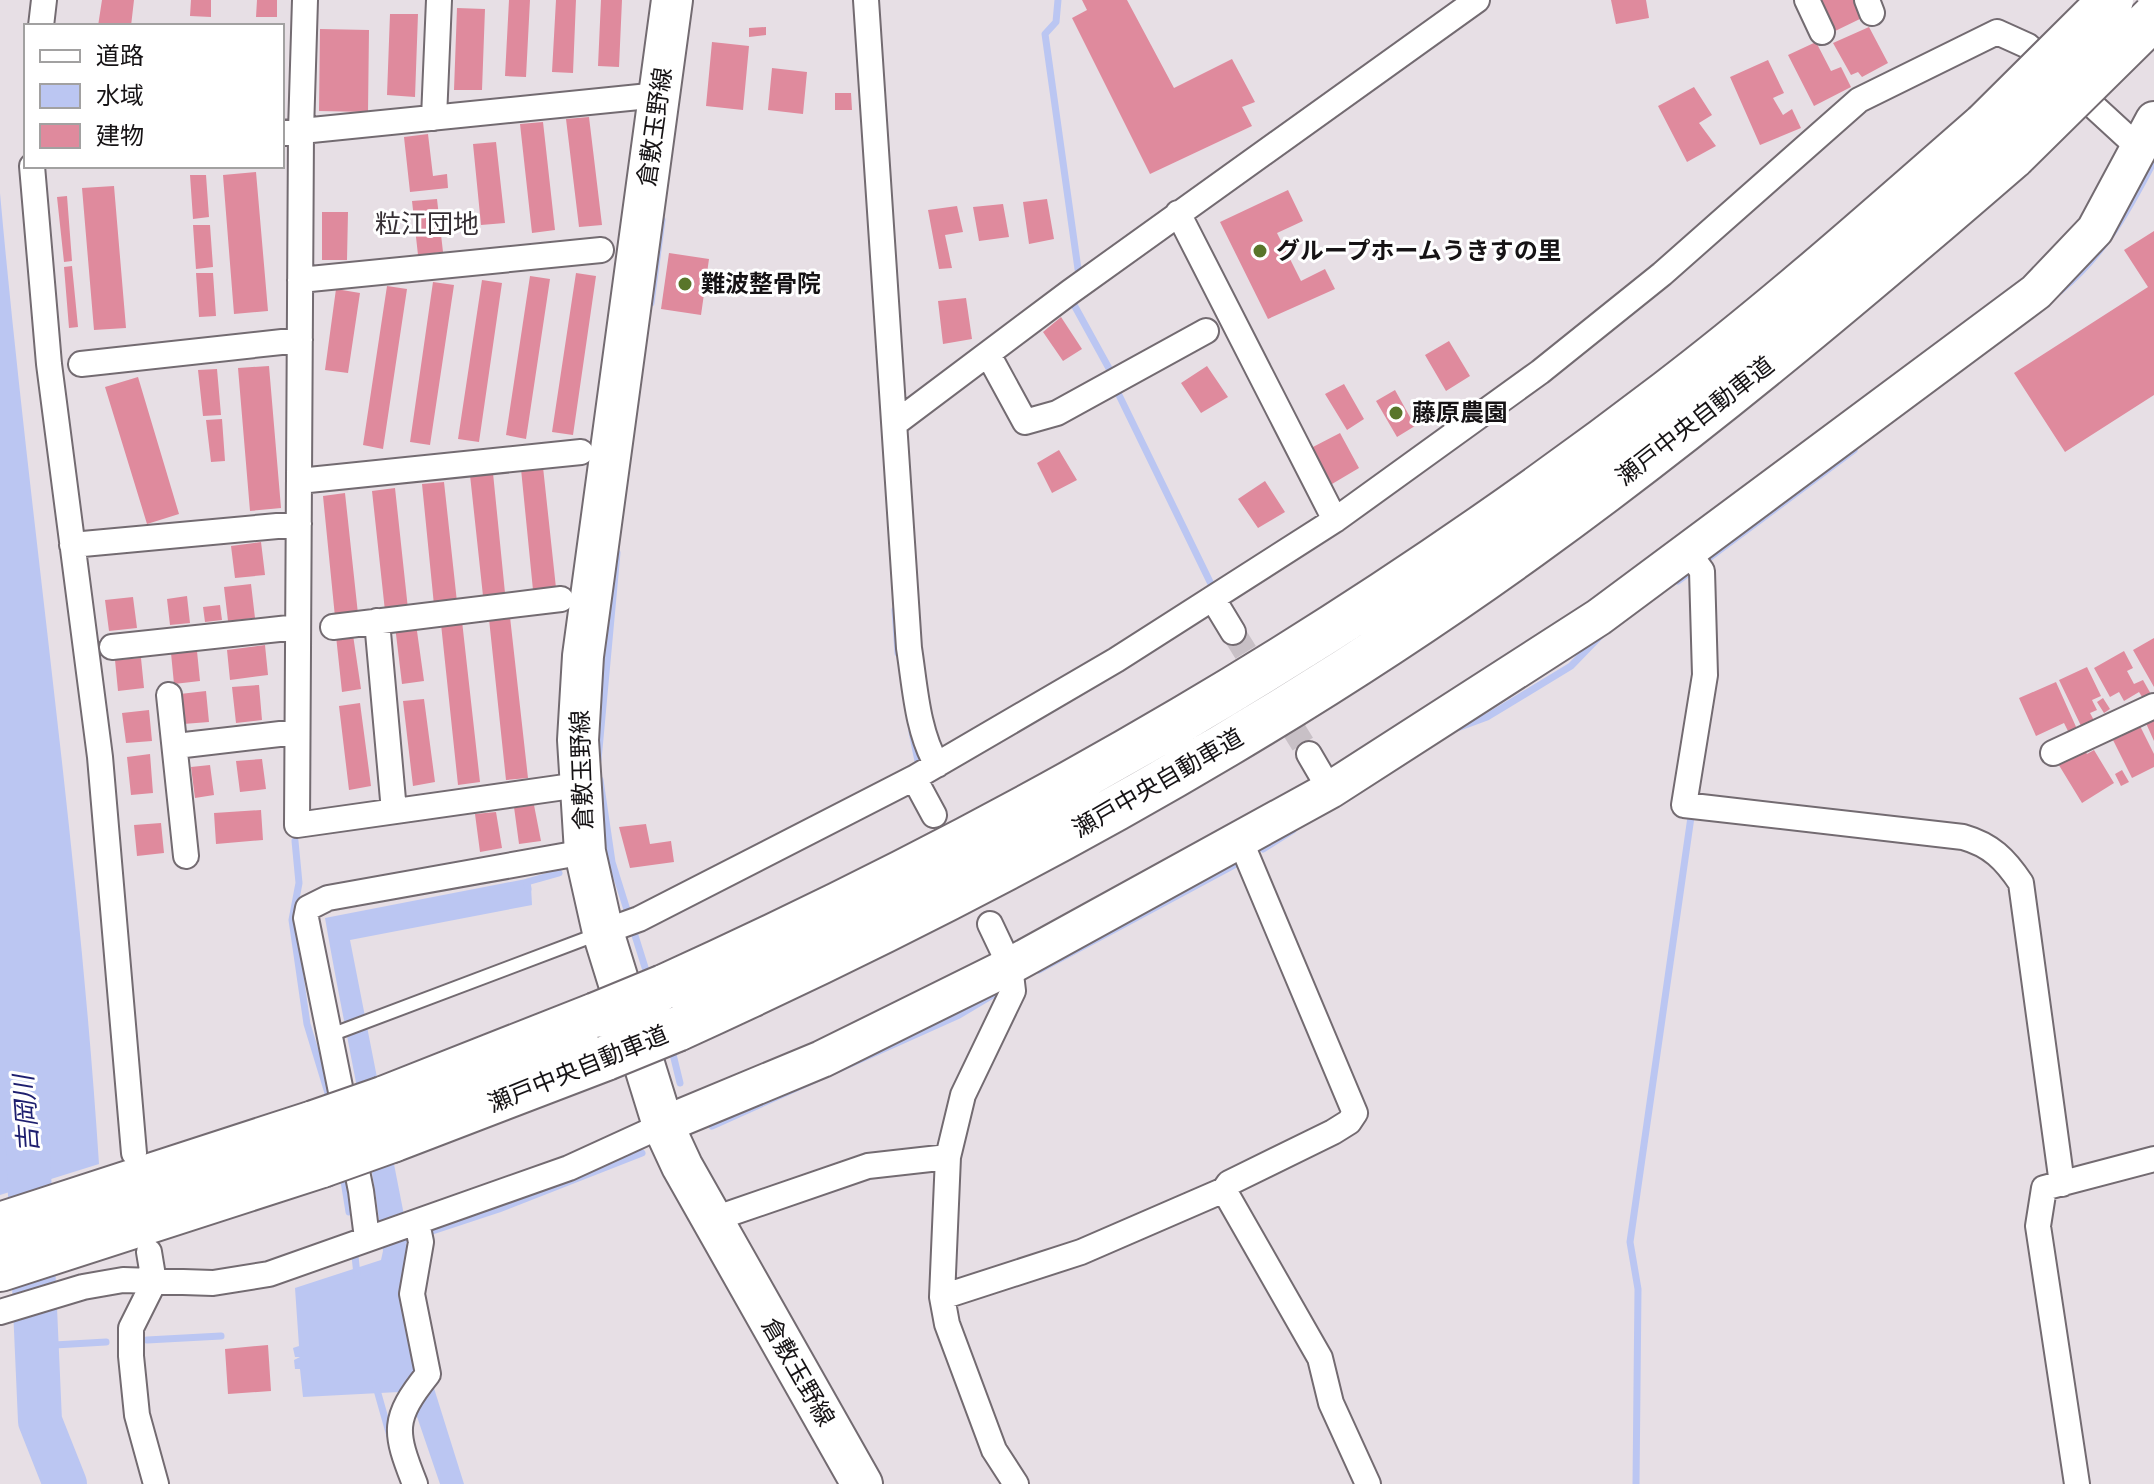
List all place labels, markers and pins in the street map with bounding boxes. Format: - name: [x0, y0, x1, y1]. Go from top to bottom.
- place label: グループホームうきすの里: [1276, 234, 1562, 266]
- marker: グループホームうきすの里: [1251, 242, 1269, 260]
- place label: 難波整骨院: [701, 267, 821, 299]
- marker: 難波整骨院: [676, 275, 694, 293]
- place label: 藤原農園: [1412, 396, 1508, 428]
- marker: 藤原農園: [1387, 404, 1405, 422]

